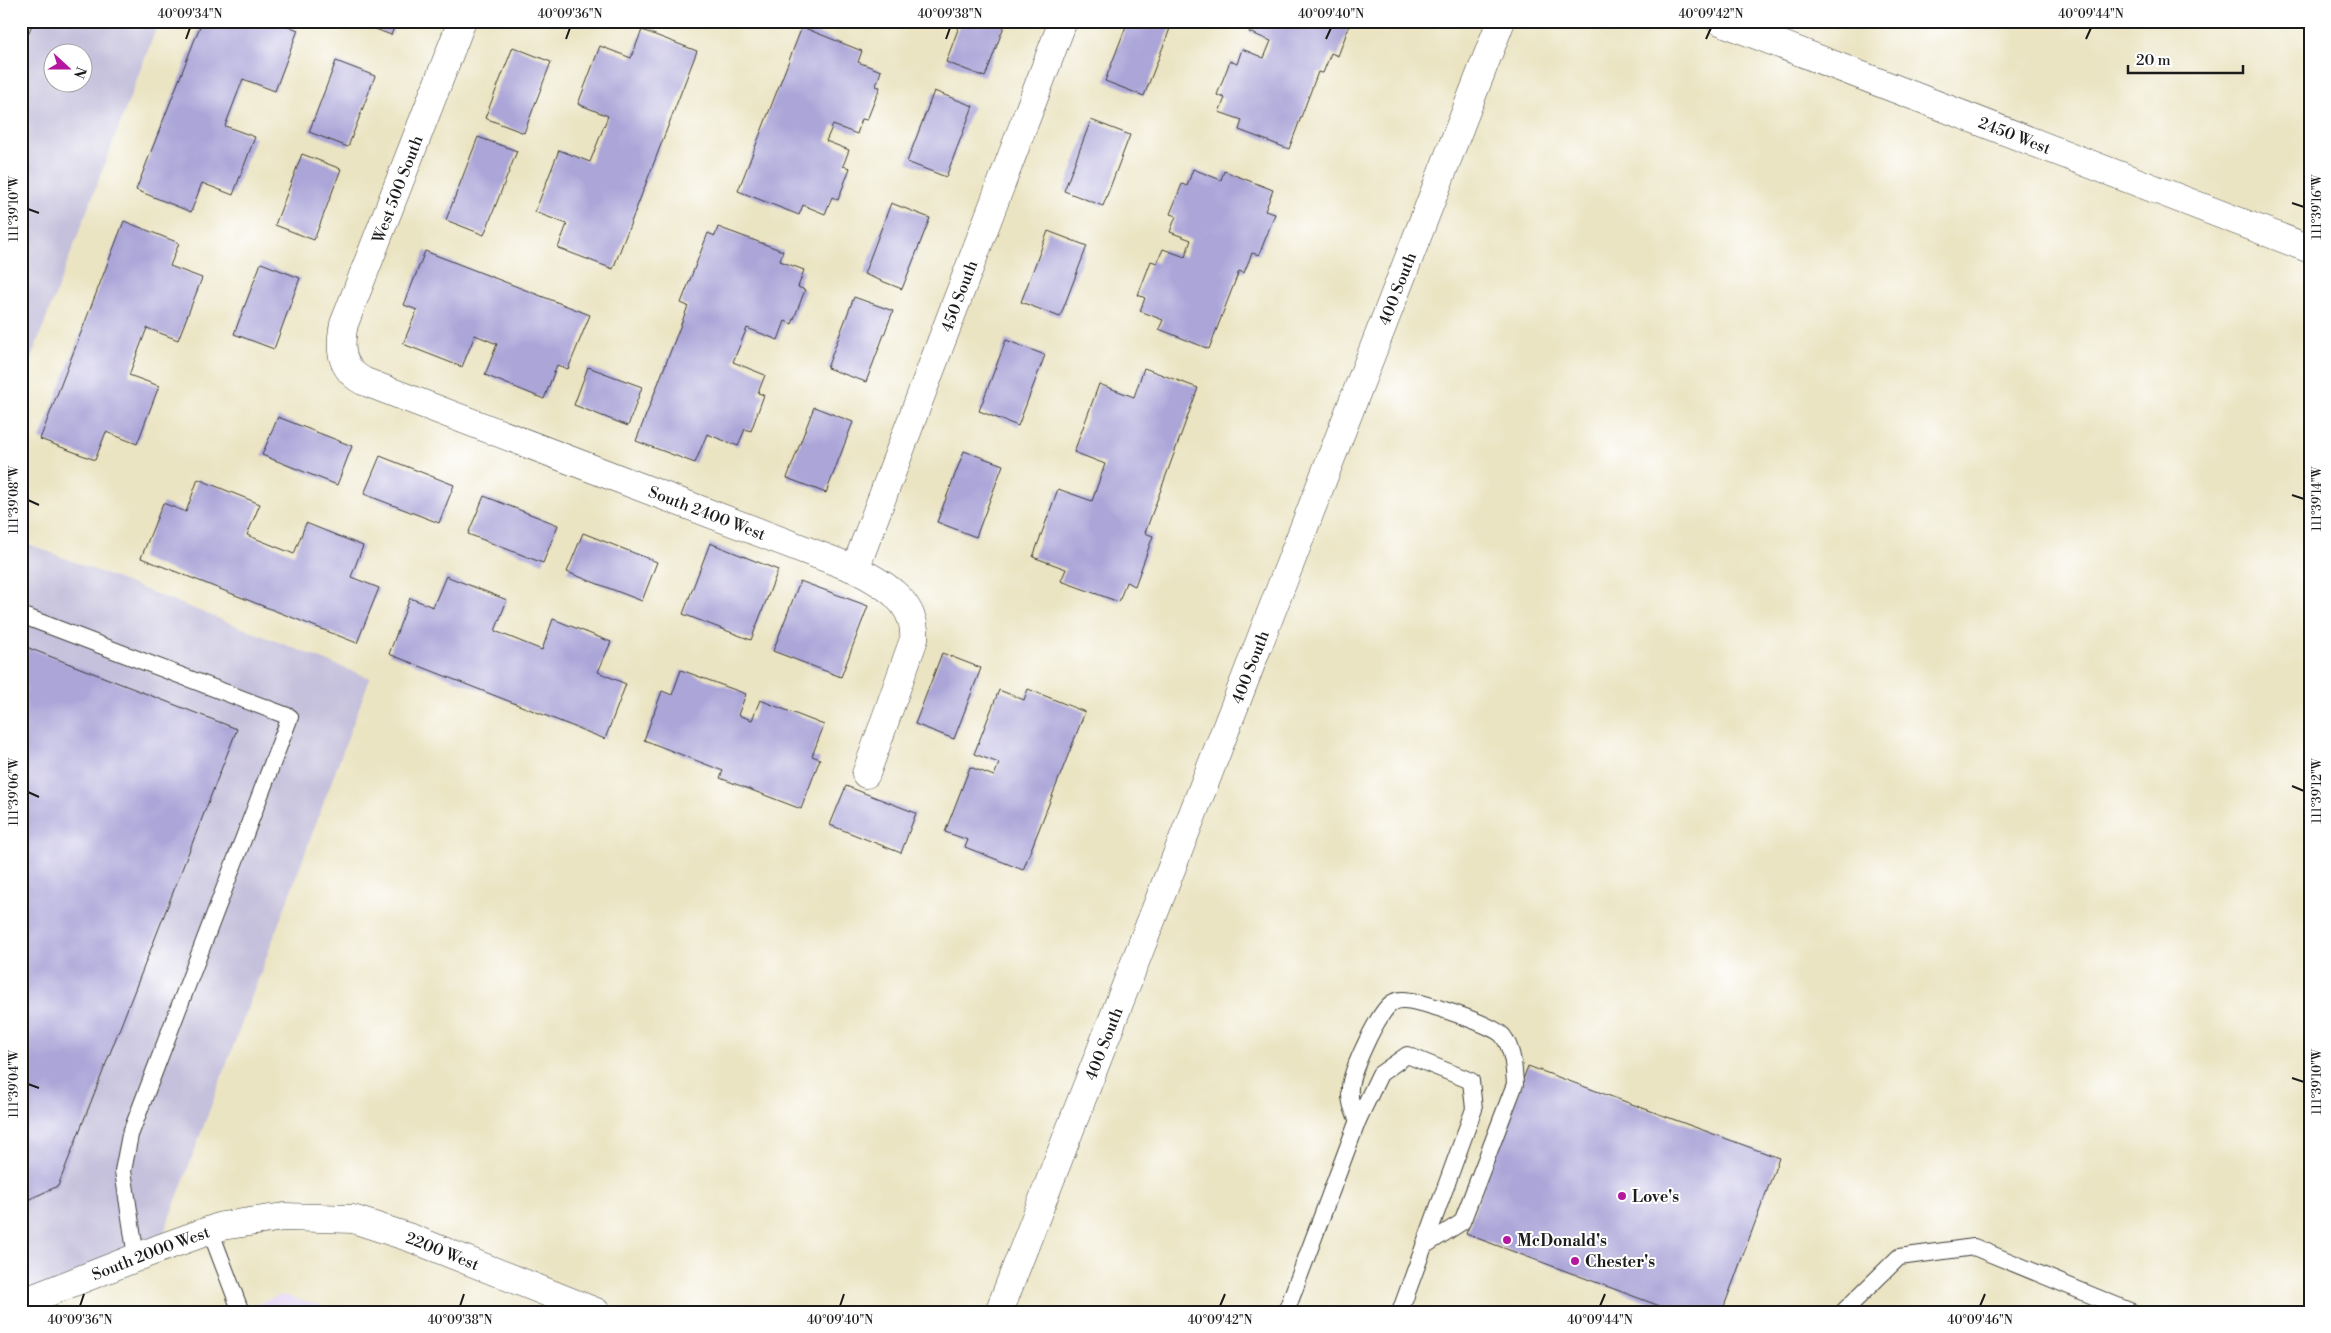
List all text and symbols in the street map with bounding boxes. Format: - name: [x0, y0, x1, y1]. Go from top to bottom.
- text: 40°09'34"N: [158, 7, 223, 22]
- text: 40°09'36"N: [538, 7, 603, 22]
- text: 40°09'38"N: [917, 7, 983, 22]
- text: 40°09'40"N: [1298, 7, 1364, 22]
- text: 40°09'42"N: [1678, 7, 1744, 22]
- text: 40°09'44"N: [2058, 7, 2124, 22]
- north arrow: [42, 42, 92, 92]
- scale bar: [2128, 42, 2244, 74]
- text: 20 m: [2136, 51, 2171, 70]
- text: N: [69, 64, 90, 81]
- street label: 2450 West: [1975, 113, 2054, 159]
- street label: West 500 South: [368, 132, 428, 247]
- text: 111°39'16"W: [2310, 173, 2325, 239]
- text: 111°39'10"W: [7, 175, 22, 242]
- street label: 400 South: [1375, 249, 1421, 328]
- street label: 450 South: [937, 257, 982, 335]
- text: 111°39'08"W: [7, 465, 22, 534]
- text: 111°39'14"W: [2310, 466, 2325, 531]
- street label: South 2400 West: [646, 482, 769, 545]
- street label: 400 South: [1227, 628, 1274, 707]
- text: 111°39'06"W: [7, 757, 22, 826]
- text: 111°39'12"W: [2310, 757, 2325, 824]
- street label: 400 South: [1081, 1004, 1128, 1083]
- text: 111°39'10"W: [2310, 1048, 2325, 1115]
- text: 111°39'04"W: [7, 1049, 22, 1118]
- place label: Love's: [1632, 1187, 1679, 1207]
- marker: Love's: [1616, 1190, 1628, 1202]
- street label: South 2000 West: [89, 1222, 213, 1285]
- street label: 2200 West: [403, 1228, 482, 1275]
- place label: McDonald's: [1517, 1231, 1607, 1251]
- marker: McDonald's: [1501, 1234, 1513, 1246]
- place label: Chester's: [1585, 1252, 1655, 1272]
- marker: Chester's: [1569, 1255, 1581, 1267]
- text: 40°09'36"N: [48, 1313, 113, 1328]
- text: 40°09'38"N: [427, 1313, 493, 1328]
- text: 40°09'40"N: [807, 1313, 873, 1328]
- text: 40°09'42"N: [1187, 1313, 1253, 1328]
- text: 40°09'44"N: [1567, 1313, 1633, 1328]
- text: 40°09'46"N: [1947, 1313, 2013, 1328]

